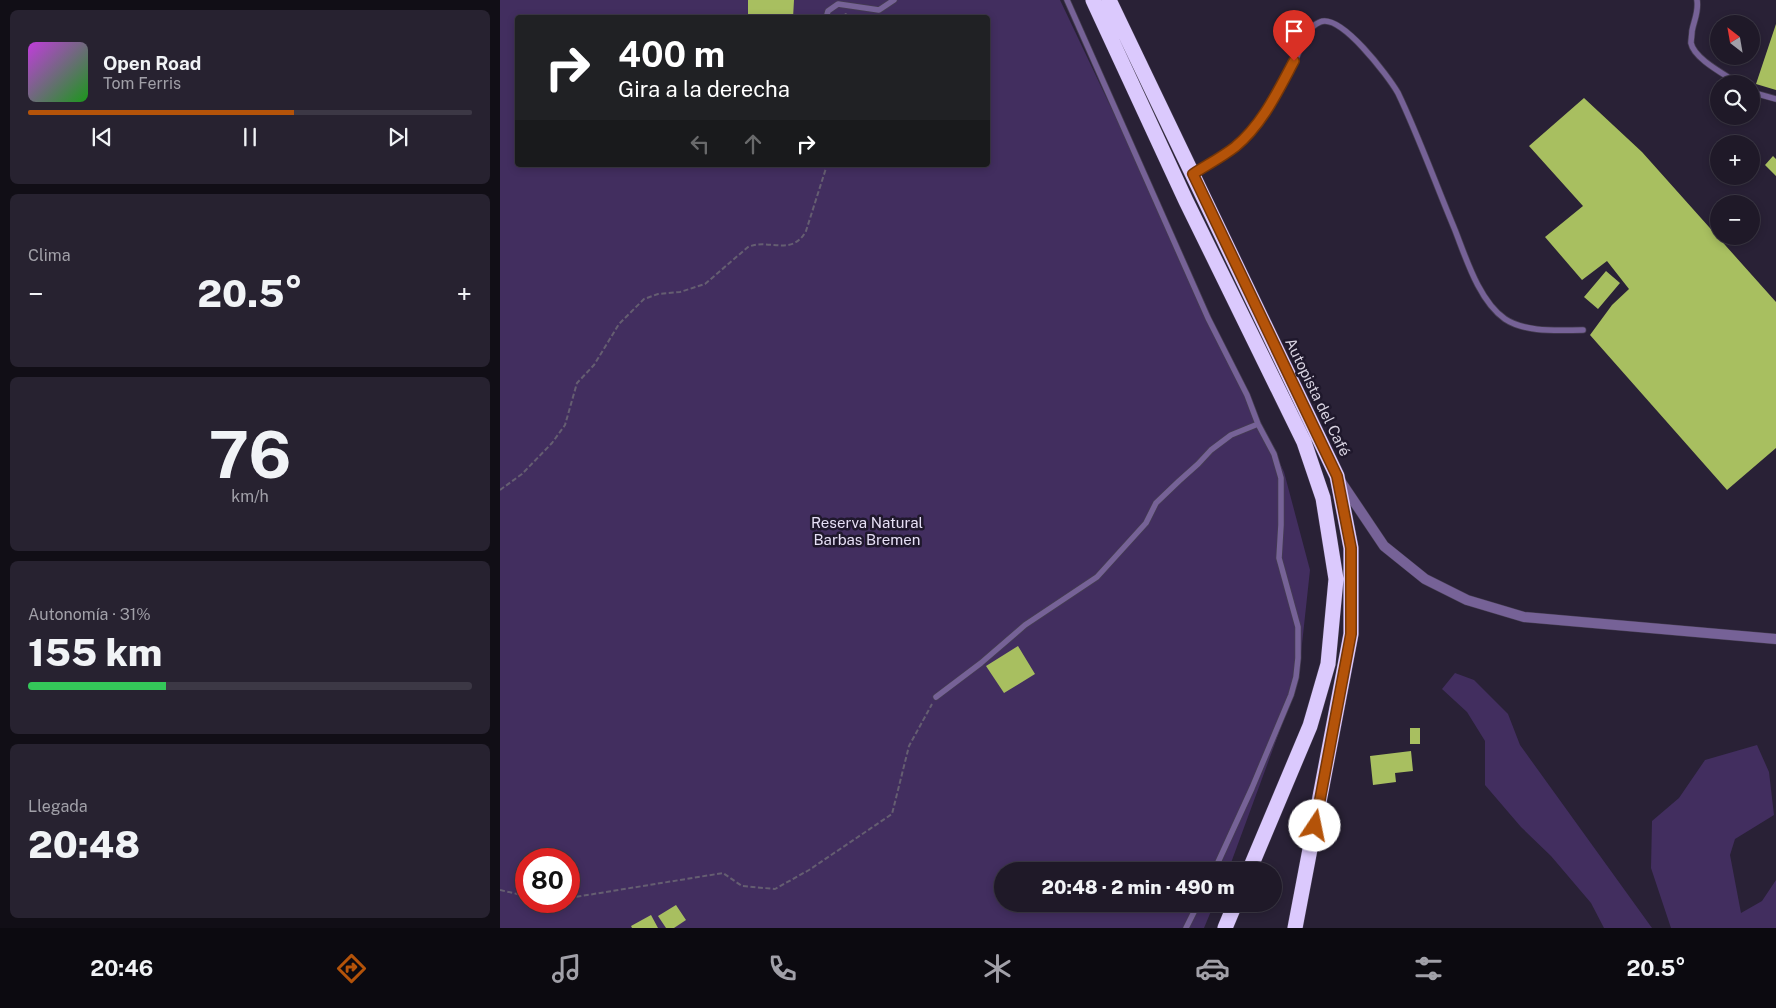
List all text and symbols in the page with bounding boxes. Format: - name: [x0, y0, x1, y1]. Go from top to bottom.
- pin: [1273, 10, 1315, 61]
- north arrow: [1710, 15, 1760, 65]
- map controls: [1710, 15, 1760, 245]
- icon: arrive: [1280, 17, 1308, 45]
- text: 400 m: [618, 34, 725, 75]
- icon: right: [535, 35, 600, 100]
- text: Open Road: [103, 52, 201, 74]
- text: Tom Ferris: [103, 74, 181, 93]
- button: search: [1710, 75, 1760, 125]
- text: Gira a la derecha: [618, 76, 790, 102]
- icon: previous: [88, 123, 116, 151]
- icon: pause: [236, 123, 264, 151]
- icon: next: [384, 123, 412, 151]
- icon: left: [686, 130, 714, 158]
- icon: ahead: [739, 130, 767, 158]
- icon: right: [792, 130, 820, 158]
- button: +: [1710, 135, 1760, 185]
- button: −: [1710, 195, 1760, 245]
- text: Clima: [28, 246, 71, 265]
- text: 20.5°: [197, 271, 303, 316]
- text: −: [28, 277, 44, 310]
- text: +: [456, 277, 472, 310]
- street label: Autopista del Café: [1282, 335, 1354, 459]
- text: 76: [208, 416, 292, 493]
- text: km/h: [231, 487, 269, 506]
- park label: Reserva Natural Barbas Bremen: [811, 514, 923, 548]
- text: Autonomía · 31%: [28, 605, 151, 624]
- text: 155 km: [28, 630, 162, 675]
- text: Llegada: [28, 797, 88, 816]
- position arrow: [1288, 799, 1340, 851]
- text: 20:48: [28, 822, 140, 867]
- speed limit sign: 80: [515, 848, 580, 913]
- text: 20:48 · 2 min · 490 m: [1042, 876, 1234, 898]
- icon: directions: [334, 951, 369, 986]
- icon: music: [549, 951, 584, 986]
- icon: phone: [765, 951, 800, 986]
- icon: climate: [980, 951, 1015, 986]
- icon: car: [1195, 951, 1230, 986]
- icon: filters: [1411, 951, 1446, 986]
- text: 20:46: [90, 955, 153, 981]
- text: 20.5°: [1626, 955, 1686, 981]

